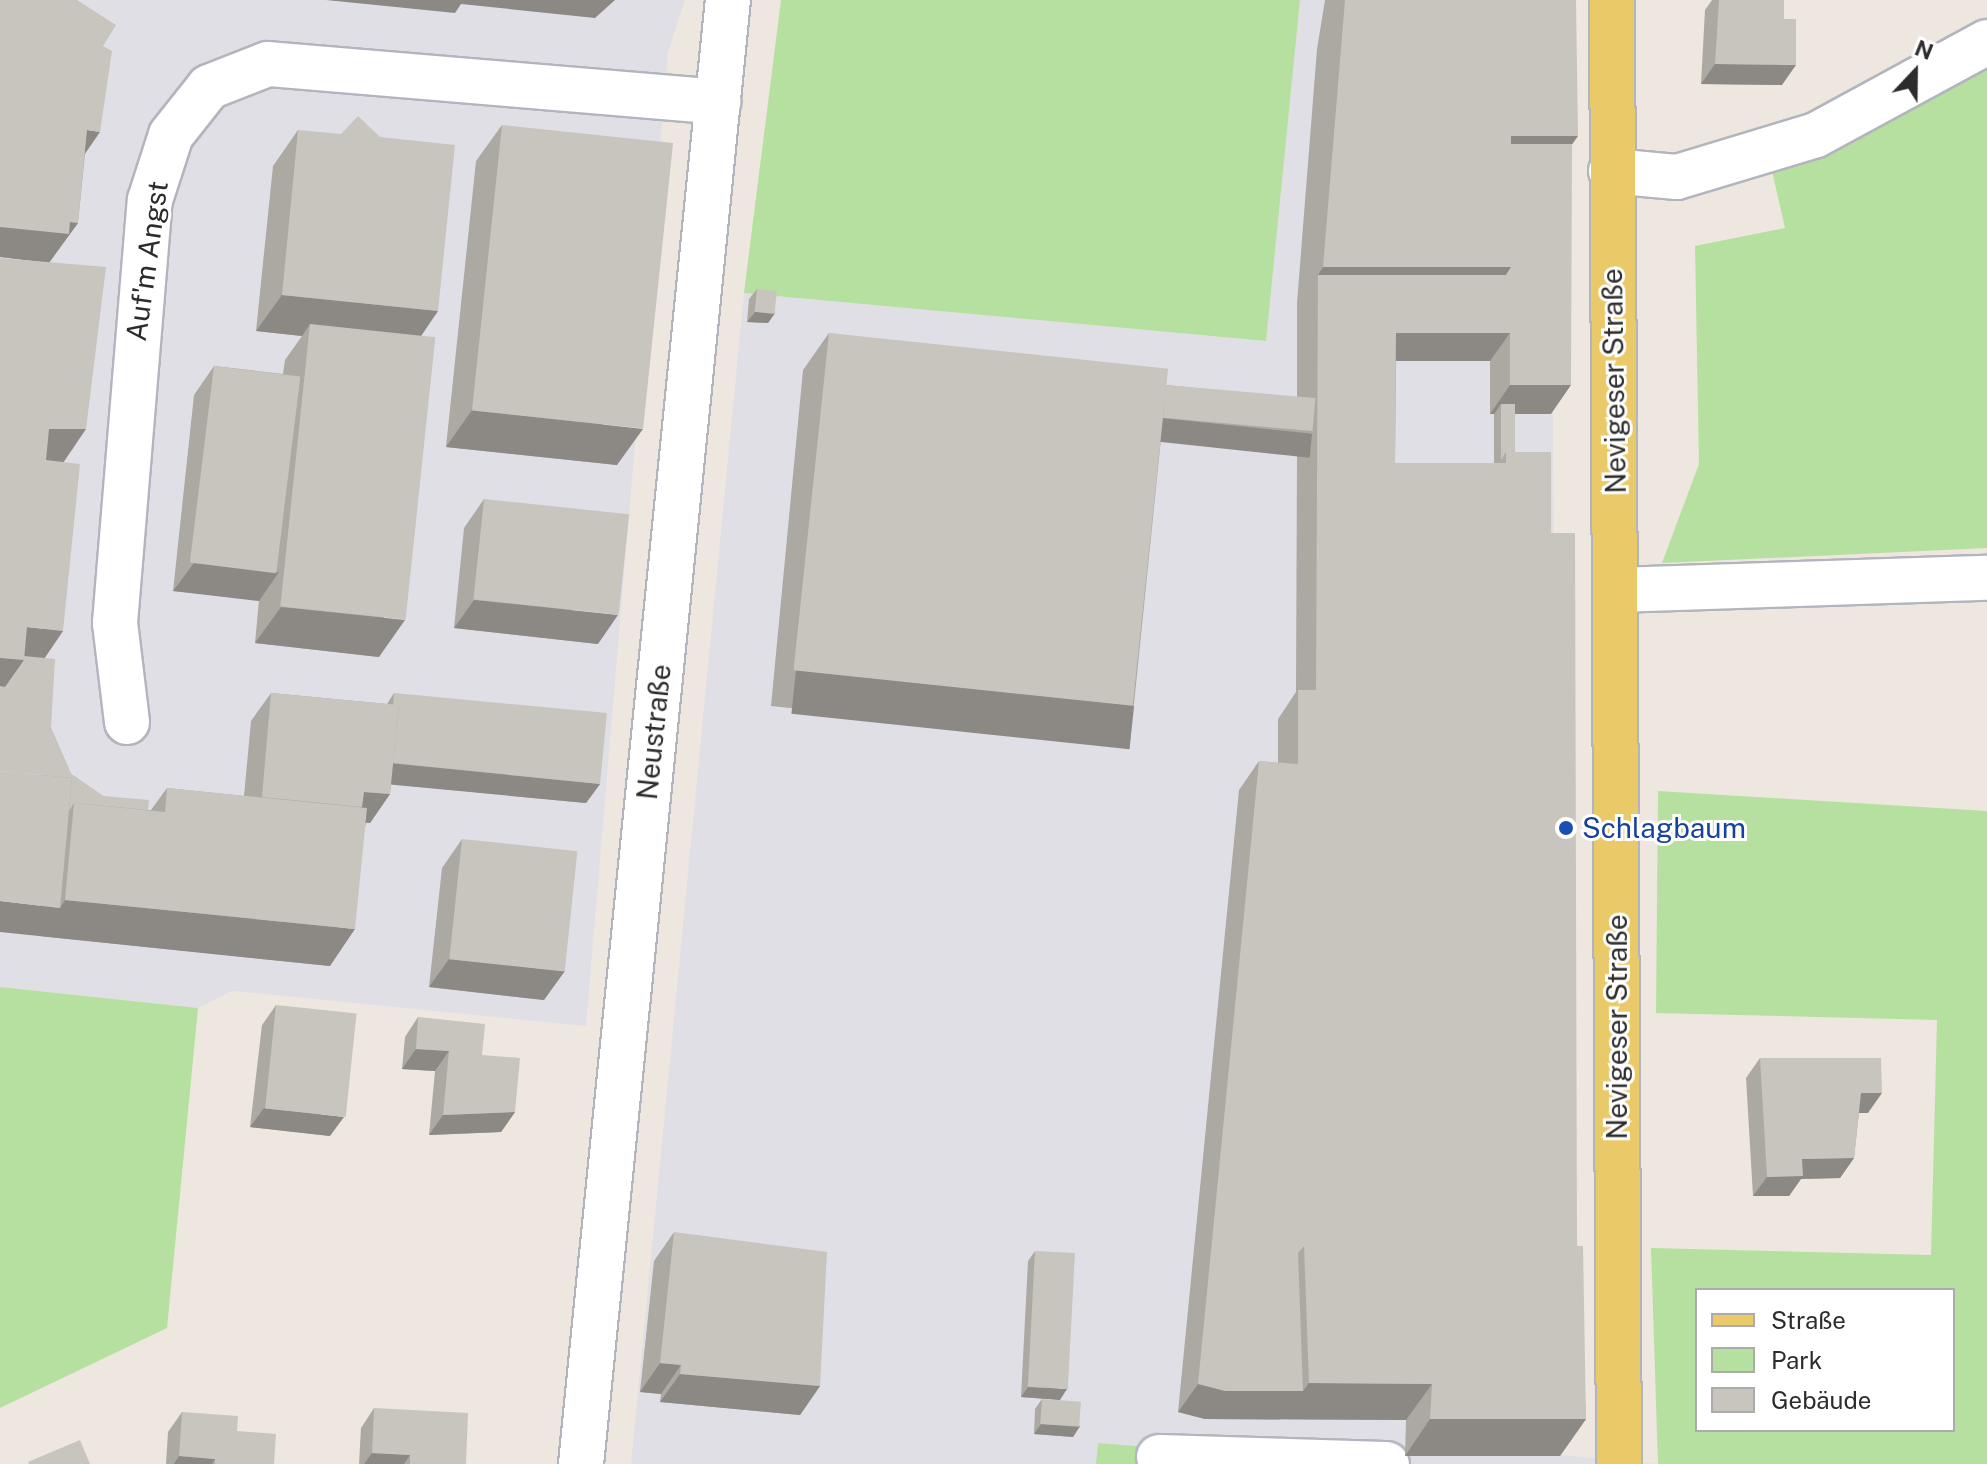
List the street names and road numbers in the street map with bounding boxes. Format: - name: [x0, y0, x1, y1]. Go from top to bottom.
- street label: Auf'm Angst: [119, 179, 175, 343]
- street label: Nevigeser Straße: [1595, 268, 1633, 494]
- street label: Neustraße: [630, 663, 678, 801]
- street label: Nevigeser Straße: [1600, 914, 1634, 1140]

